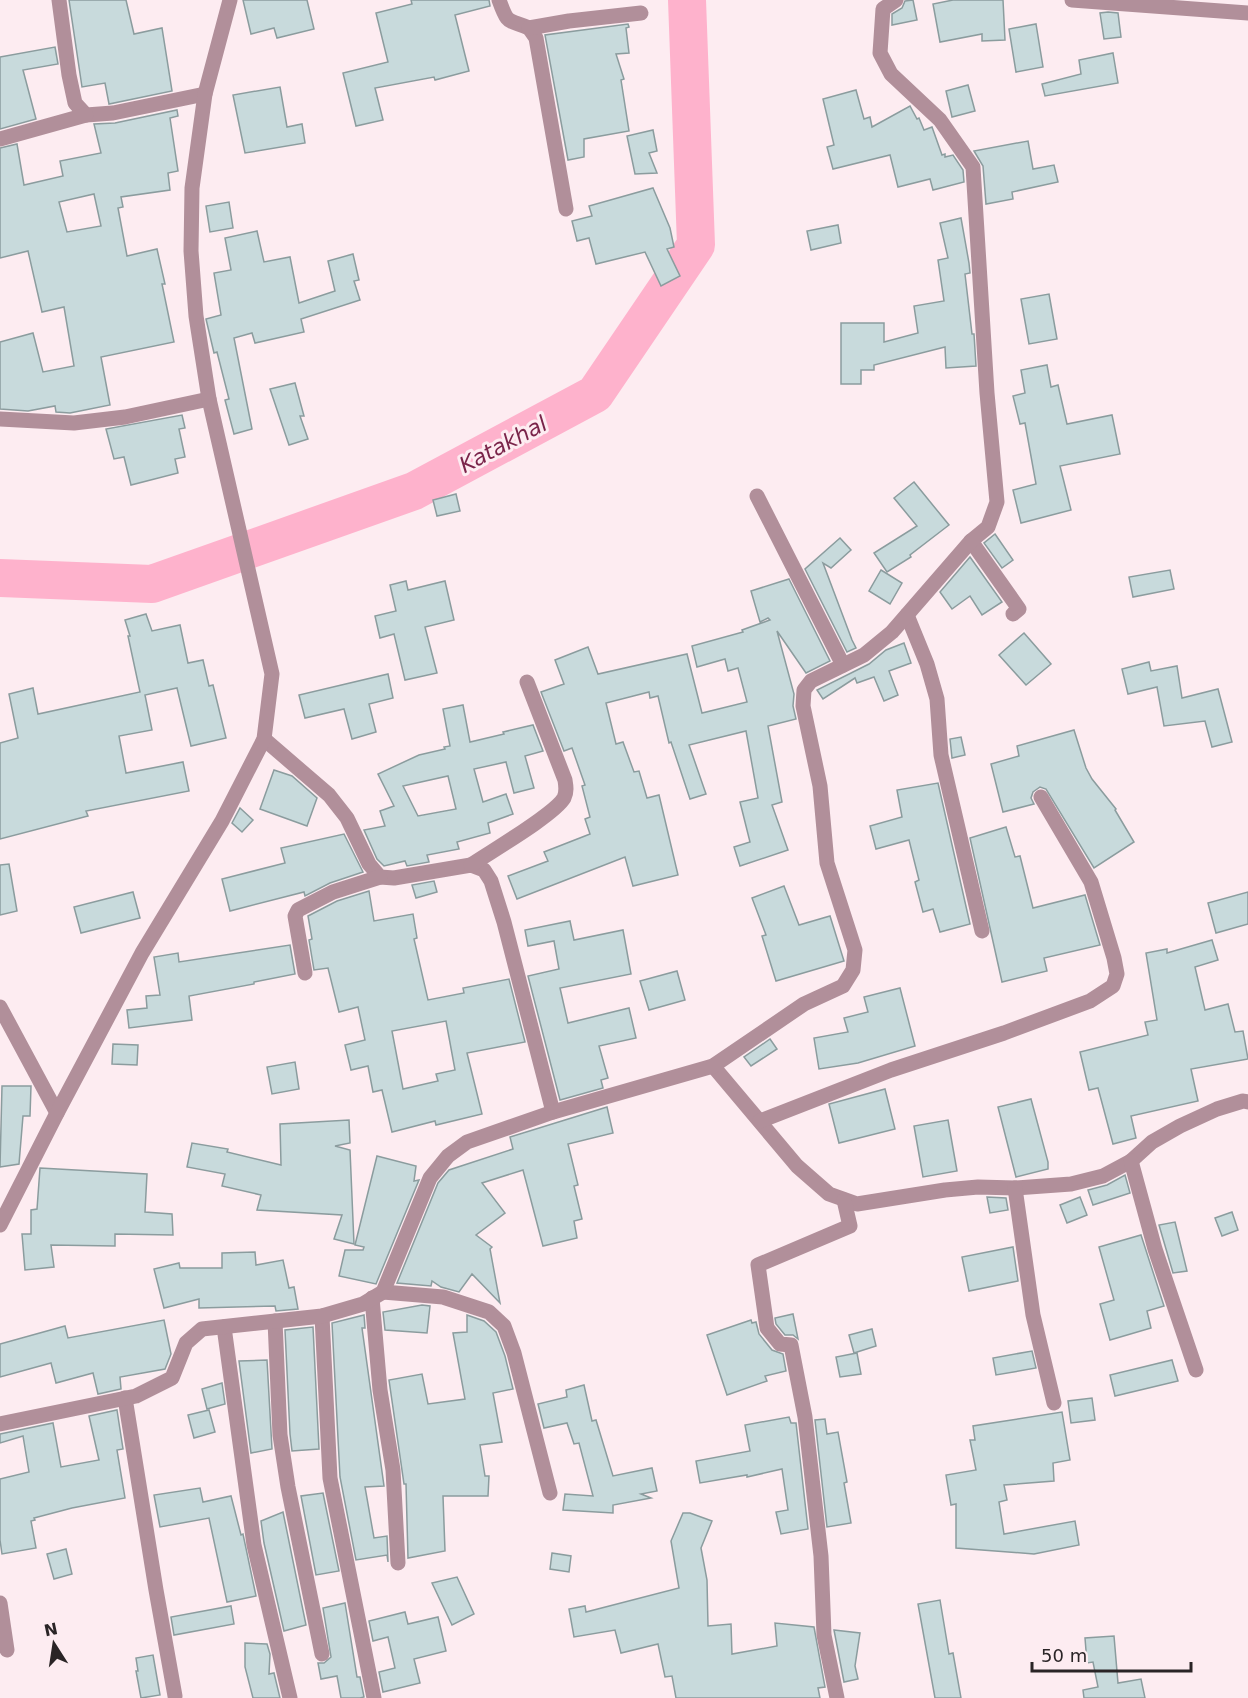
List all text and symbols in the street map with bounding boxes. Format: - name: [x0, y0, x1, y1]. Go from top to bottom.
- water label: Katakhal: [455, 411, 551, 478]
- north arrow: [24, 1614, 84, 1674]
- text: N: [42, 1619, 60, 1641]
- scale bar: [1032, 1635, 1191, 1673]
- text: 50 m: [1041, 1645, 1087, 1666]

